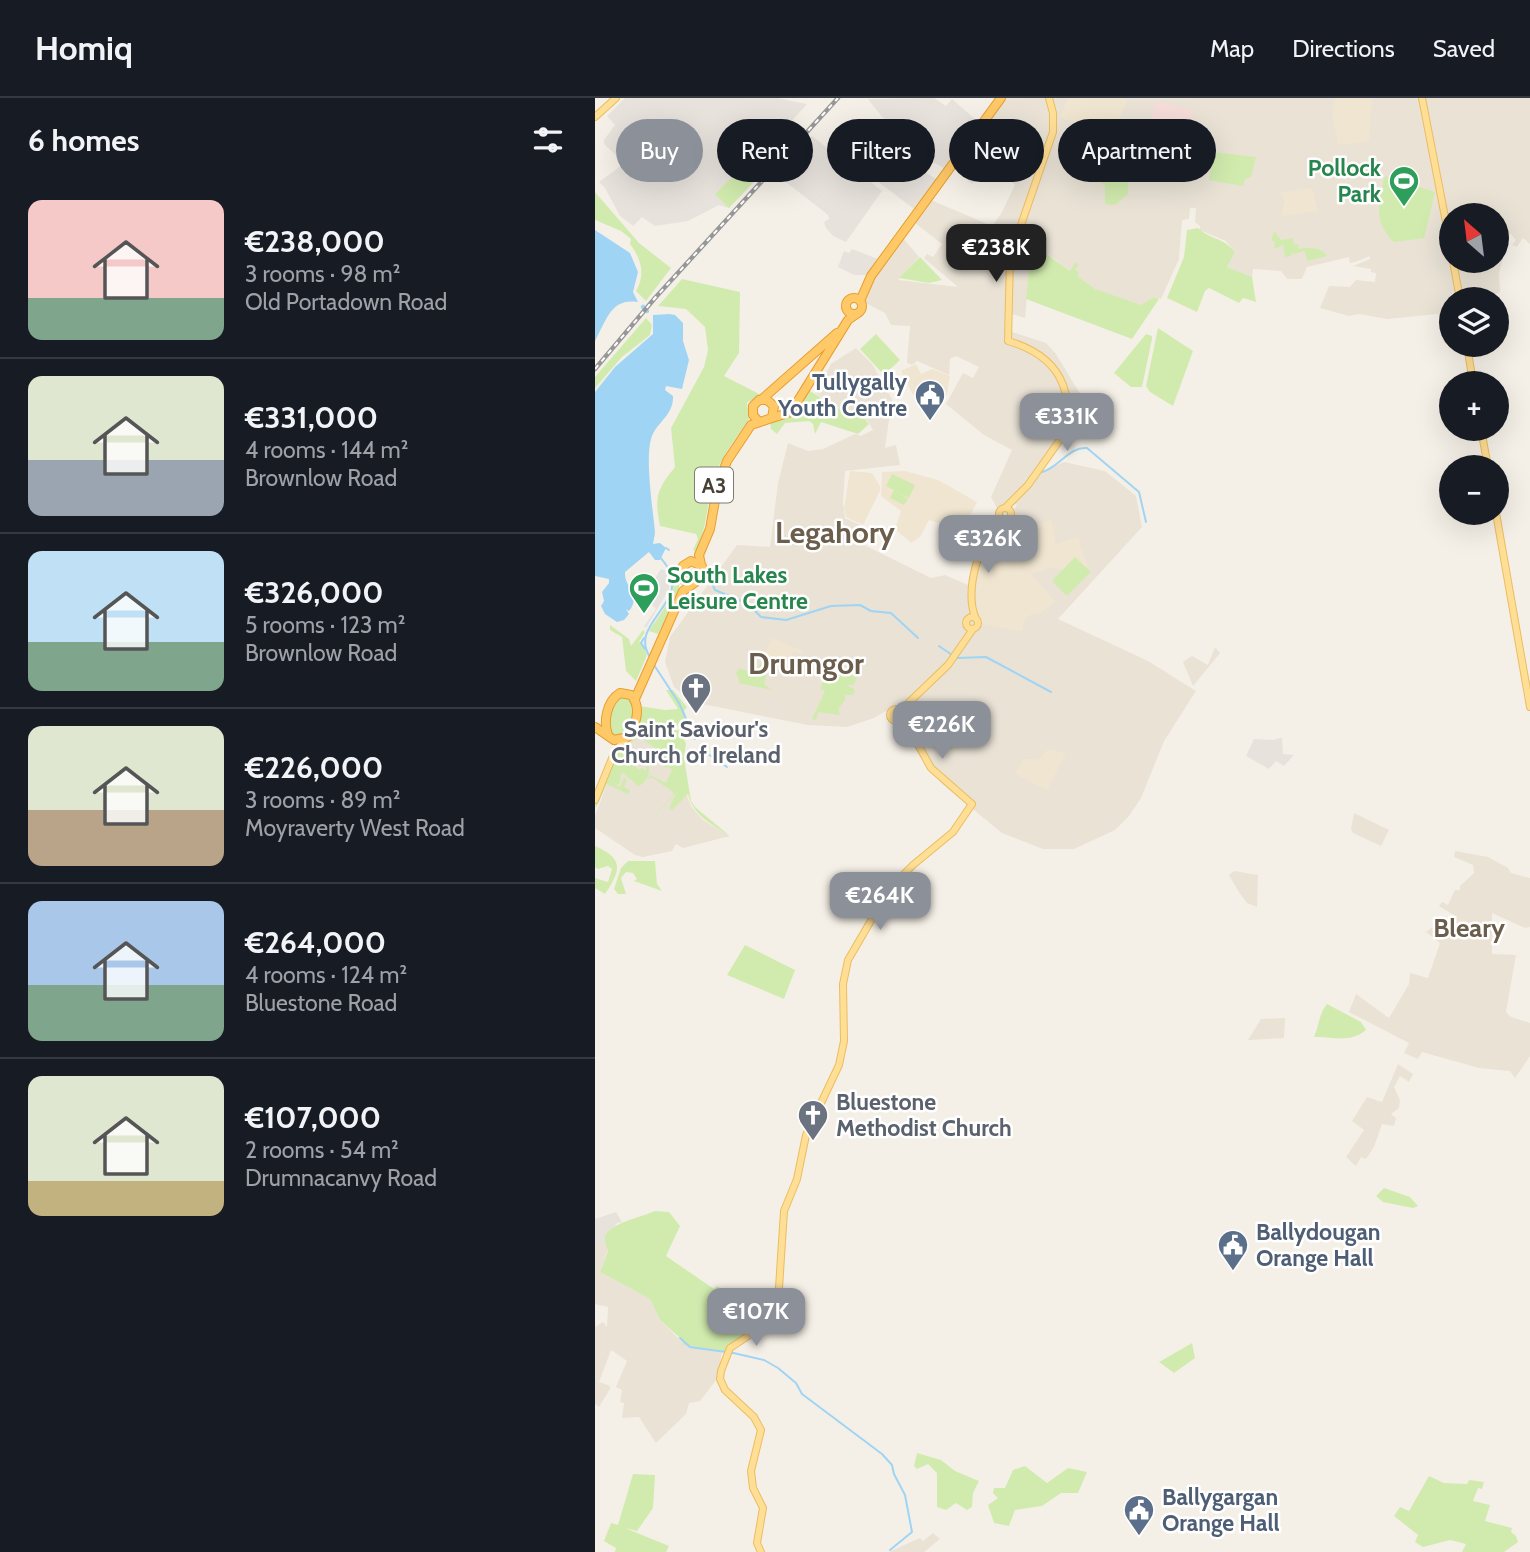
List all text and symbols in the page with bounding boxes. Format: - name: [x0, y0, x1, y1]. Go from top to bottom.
- text: Homiq: [35, 28, 133, 68]
- text: Map: [1210, 34, 1254, 63]
- text: Directions: [1292, 34, 1395, 63]
- text: Saved: [1433, 34, 1495, 63]
- chip: Buy: [616, 119, 703, 182]
- chip: Rent: [717, 119, 813, 182]
- chip: Filters: [827, 119, 935, 182]
- chip: New: [949, 119, 1044, 182]
- chip: Apartment: [1058, 119, 1216, 182]
- icon: filters: [529, 121, 567, 159]
- text: 6 homes: [28, 122, 139, 159]
- place label: Pollock Park: [1308, 154, 1382, 208]
- sports icon: Pollock Park: [1387, 164, 1421, 208]
- north arrow: [1439, 203, 1509, 273]
- map controls: [1439, 203, 1509, 525]
- text: €238,000: [245, 223, 385, 260]
- pin: €238K: [947, 225, 1045, 284]
- icon: home: [84, 228, 168, 312]
- text: €238K: [962, 233, 1030, 261]
- text: 3 rooms · 98 m²: [245, 260, 400, 288]
- button: layers: [1439, 287, 1509, 357]
- text: Old Portadown Road: [245, 288, 447, 316]
- place label: Tullygally Youth Centre: [777, 368, 908, 422]
- button: +: [1439, 371, 1509, 441]
- public building icon: Tullygally Youth Centre: [913, 378, 947, 422]
- pin: €331K: [1018, 394, 1116, 453]
- text: €331,000: [245, 399, 378, 436]
- text: €331K: [1036, 402, 1098, 430]
- icon: home: [84, 404, 168, 488]
- text: 4 rooms · 144 m²: [245, 436, 408, 464]
- button: −: [1439, 455, 1509, 525]
- text: Brownlow Road: [245, 464, 397, 492]
- road number: A3: [695, 468, 733, 502]
- district label: Legahory: [775, 514, 896, 551]
- pin: €326K: [939, 516, 1037, 575]
- text: €326K: [955, 524, 1021, 552]
- place label: South Lakes Leisure Centre: [667, 561, 808, 615]
- sports icon: South Lakes Leisure Centre: [627, 571, 661, 615]
- text: €326,000: [245, 574, 383, 611]
- icon: home: [84, 579, 168, 663]
- text: 5 rooms · 123 m²: [245, 611, 405, 639]
- text: Brownlow Road: [245, 639, 397, 667]
- district label: Drumgor: [748, 645, 864, 682]
- church icon: Saint Saviour's Church of Ireland: [679, 671, 713, 715]
- pin: €226K: [893, 702, 991, 761]
- text: €226K: [909, 710, 975, 738]
- place label: Saint Saviour's Church of Ireland: [611, 715, 781, 769]
- text: €226,000: [245, 749, 383, 786]
- icon: home: [84, 754, 168, 838]
- text: 3 rooms · 89 m²: [245, 786, 400, 814]
- text: Moyraverty West Road: [245, 814, 465, 842]
- pin: €264K: [831, 872, 929, 932]
- text: €264K: [846, 881, 914, 909]
- district label: Bleary: [1433, 912, 1505, 944]
- text: €264,000: [245, 924, 386, 961]
- icon: home: [84, 929, 168, 1013]
- text: 4 rooms · 124 m²: [245, 961, 407, 989]
- text: Bluestone Road: [245, 989, 397, 1017]
- place label: Bluestone Methodist Church: [836, 1088, 1012, 1142]
- church icon: Bluestone Methodist Church: [796, 1098, 830, 1142]
- text: €107,000: [245, 1099, 381, 1136]
- icon: home: [84, 1104, 168, 1188]
- text: 2 rooms · 54 m²: [245, 1136, 399, 1164]
- text: Drumnacanvy Road: [245, 1164, 437, 1192]
- place label: Ballydougan Orange Hall: [1256, 1218, 1381, 1272]
- public building icon: Ballydougan Orange Hall: [1216, 1228, 1250, 1272]
- pin: €107K: [707, 1288, 805, 1348]
- text: €107K: [723, 1297, 789, 1325]
- place label: Ballygargan Orange Hall: [1162, 1483, 1279, 1537]
- public building icon: Ballygargan Orange Hall: [1122, 1493, 1156, 1537]

